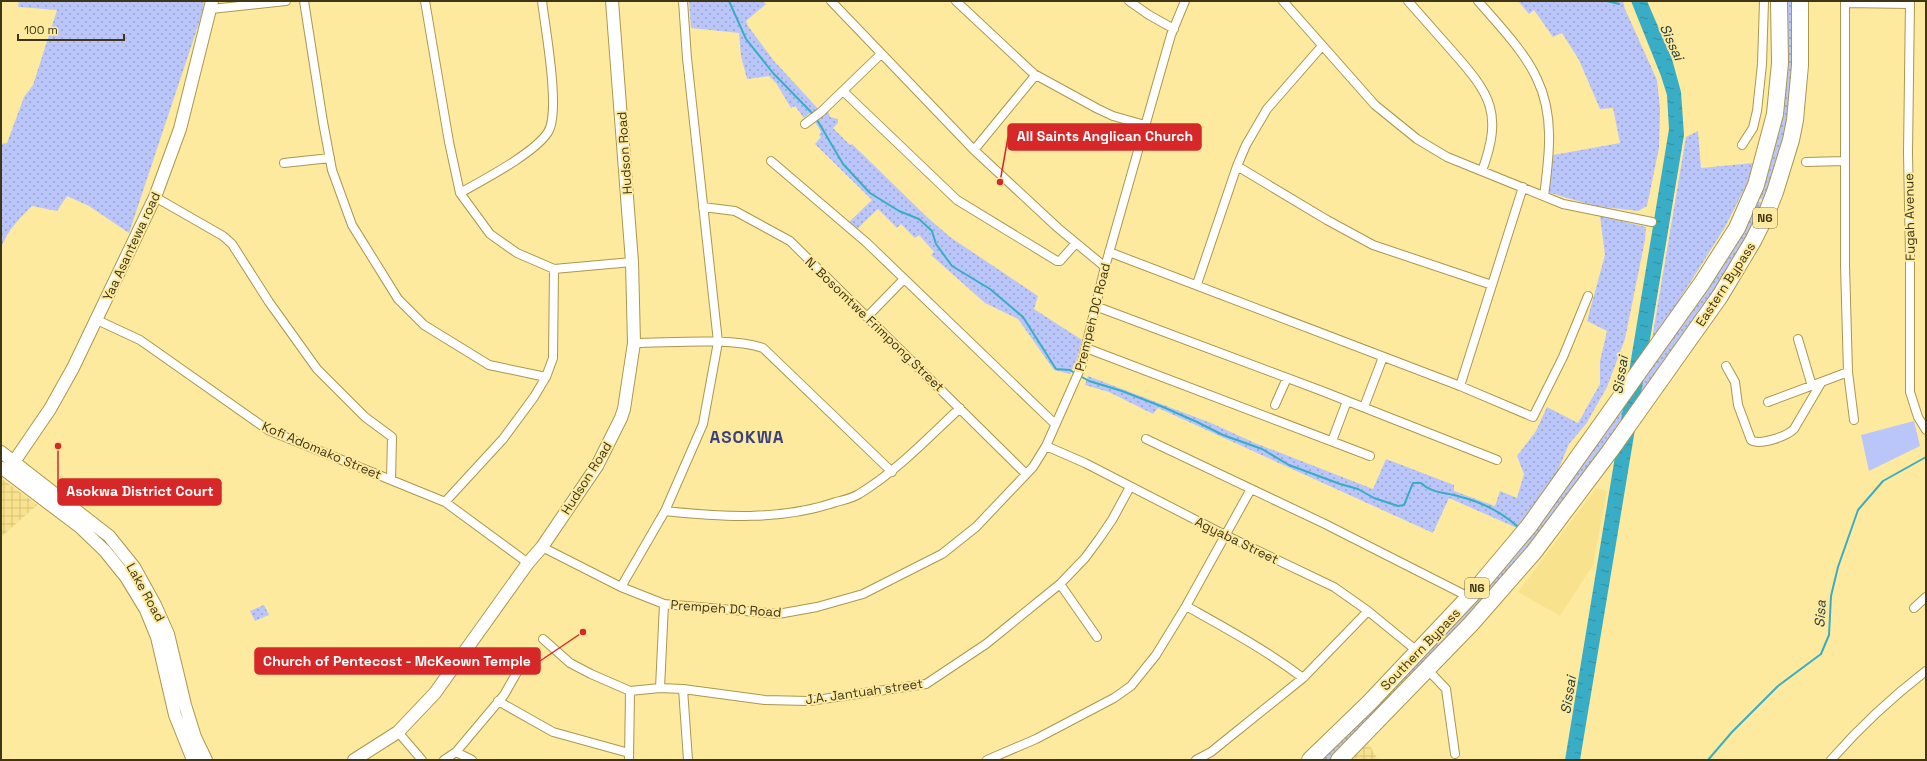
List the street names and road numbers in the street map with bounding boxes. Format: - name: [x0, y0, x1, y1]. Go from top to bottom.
- street label: Hudson Road: [613, 111, 636, 195]
- street label: Fugah Avenue: [1900, 173, 1919, 261]
- street label: Yaa Asantewa road: [99, 189, 164, 303]
- road number: N6: [1753, 208, 1777, 228]
- street label: Eastern Bypass: [1692, 239, 1759, 330]
- street label: N. Bosomtwe Frimpong Street: [802, 253, 948, 395]
- street label: Prempeh DC Road: [1071, 261, 1114, 373]
- street label: Kofi Adomako Street: [259, 418, 384, 483]
- street label: Hudson Road: [557, 439, 616, 518]
- street label: Agyaba Street: [1192, 513, 1281, 568]
- street label: Lake Road: [123, 560, 169, 624]
- road number: N6: [1465, 578, 1489, 598]
- street label: Prempeh DC Road: [670, 596, 782, 621]
- street label: Southern Bypass: [1377, 605, 1464, 694]
- street label: J.A. Jantuah street: [804, 675, 924, 708]

